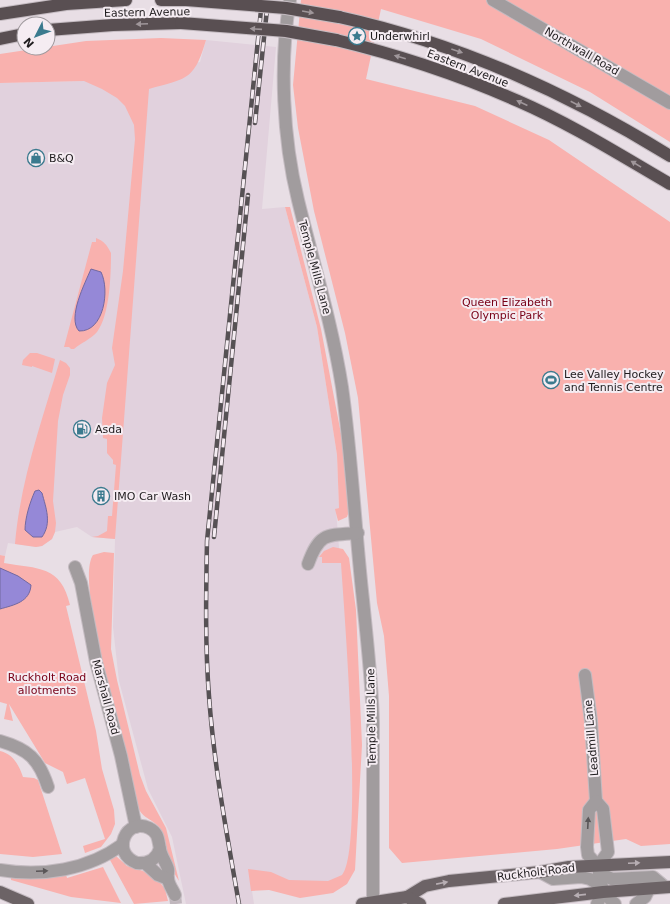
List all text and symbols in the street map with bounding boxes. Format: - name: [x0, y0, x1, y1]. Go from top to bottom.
- street label: Eastern Avenue: [104, 5, 190, 20]
- one-way arrow: [302, 9, 314, 15]
- north arrow: [16, 16, 56, 56]
- one-way arrow: [136, 20, 148, 27]
- one-way arrow: [250, 25, 262, 32]
- street label: Northwall Road: [542, 25, 621, 78]
- place icon: Underwhirl: [347, 26, 367, 46]
- place label: Underwhirl: [370, 30, 430, 43]
- text: N: [21, 35, 37, 50]
- street label: Eastern Avenue: [425, 47, 511, 90]
- one-way arrow: [452, 49, 464, 55]
- one-way arrow: [394, 54, 406, 60]
- one-way arrow: [516, 100, 528, 106]
- one-way arrow: [570, 100, 582, 107]
- shop icon: B&Q: [26, 148, 46, 168]
- place label: B&Q: [49, 152, 74, 165]
- one-way arrow: [631, 160, 641, 168]
- street label: Temple Mills Lane: [295, 218, 333, 316]
- park label: Queen Elizabeth Olympic Park: [462, 296, 552, 322]
- place label: Lee Valley Hockey and Tennis Centre: [564, 368, 664, 394]
- sports icon: Lee Valley Hockey and Tennis Centre: [541, 370, 561, 390]
- fuel station icon: Asda: [72, 419, 92, 439]
- place label: Asda: [95, 423, 122, 436]
- building icon: IMO Car Wash: [91, 486, 111, 506]
- place label: IMO Car Wash: [114, 490, 191, 503]
- street label: Marshall Road: [89, 658, 122, 736]
- street label: Temple Mills Lane: [364, 668, 379, 767]
- park label: Ruckholt Road allotments: [8, 671, 86, 697]
- street label: Leadmill Lane: [582, 699, 601, 777]
- one-way arrow: [585, 816, 591, 829]
- one-way arrow: [628, 860, 641, 866]
- street label: Ruckholt Road: [496, 861, 576, 884]
- one-way arrow: [36, 868, 48, 875]
- one-way arrow: [436, 879, 448, 885]
- one-way arrow: [574, 892, 587, 898]

